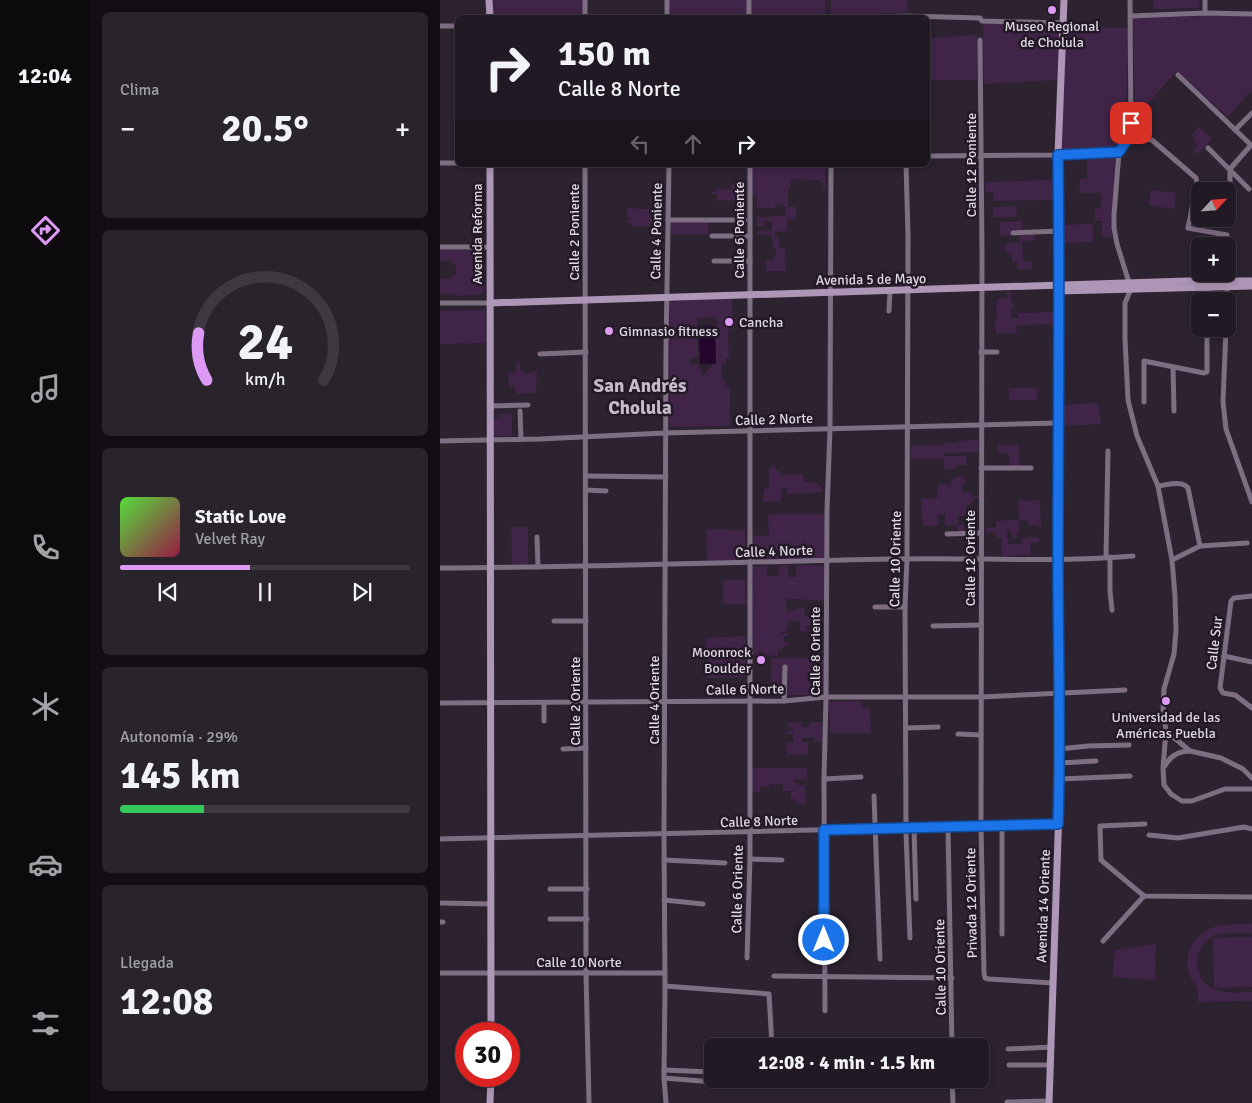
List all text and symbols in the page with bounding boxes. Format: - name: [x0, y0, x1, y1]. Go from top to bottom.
- marker: Museo Regional de Cholula: [1046, 4, 1058, 16]
- place label: Museo Regional de Cholula: [1005, 18, 1099, 51]
- text: 150 m: [558, 32, 651, 75]
- icon: right: [475, 35, 540, 100]
- text: 12:04: [18, 62, 72, 89]
- text: Calle 8 Norte: [558, 75, 681, 102]
- text: Clima: [120, 80, 159, 100]
- pin: [1110, 102, 1152, 144]
- text: 20.5°: [221, 105, 309, 152]
- icon: arrive: [1117, 109, 1145, 137]
- text: −: [120, 112, 135, 146]
- text: +: [395, 112, 410, 146]
- street label: Calle 12 Poniente: [963, 113, 980, 217]
- icon: left: [626, 130, 654, 158]
- icon: ahead: [679, 130, 707, 158]
- icon: right: [732, 130, 760, 158]
- street label: Calle 4 Poniente: [647, 182, 666, 280]
- street label: Calle 6 Poniente: [731, 182, 748, 278]
- north arrow: [1191, 182, 1236, 228]
- map controls: [1191, 182, 1236, 337]
- street label: Avenida Reforma: [469, 183, 486, 285]
- street label: Calle 2 Poniente: [566, 184, 583, 280]
- icon: directions: [28, 213, 63, 248]
- button: +: [1191, 237, 1236, 282]
- street label: Avenida 5 de Mayo: [816, 270, 926, 289]
- button: −: [1191, 292, 1236, 337]
- text: 24: [237, 310, 293, 374]
- place label: Cancha: [739, 314, 783, 331]
- marker: Cancha: [723, 316, 735, 328]
- place label: Gimnasio fitness: [619, 323, 718, 340]
- marker: Gimnasio fitness: [603, 325, 615, 337]
- text: km/h: [245, 368, 285, 390]
- icon: music: [28, 371, 63, 406]
- district label: San Andrés Cholula: [594, 374, 686, 420]
- street label: Calle 2 Norte: [735, 410, 813, 429]
- text: Static Love: [195, 505, 286, 529]
- street label: Calle 12 Oriente: [962, 510, 979, 606]
- street label: Calle 10 Oriente: [886, 511, 905, 607]
- text: Velvet Ray: [195, 529, 265, 549]
- icon: phone: [28, 530, 63, 565]
- street label: Calle 4 Norte: [735, 542, 813, 561]
- icon: previous: [154, 578, 182, 606]
- icon: pause: [251, 578, 279, 606]
- icon: next: [348, 578, 376, 606]
- street label: Calle 8 Oriente: [807, 607, 824, 695]
- street label: Calle Sur: [1203, 614, 1226, 671]
- place label: Moonrock Boulder: [692, 644, 752, 677]
- marker: Moonrock Boulder: [755, 654, 767, 666]
- street label: Calle 4 Oriente: [646, 656, 663, 744]
- street label: Calle 2 Oriente: [567, 657, 584, 745]
- street label: Calle 6 Norte: [706, 680, 784, 699]
- icon: climate: [28, 689, 63, 724]
- marker: Universidad de las Américas Puebla: [1160, 695, 1172, 707]
- place label: Universidad de las Américas Puebla: [1112, 709, 1220, 742]
- text: Autonomía · 29%: [120, 727, 238, 747]
- text: 145 km: [120, 752, 241, 799]
- street label: Calle 8 Norte: [720, 812, 798, 831]
- street label: Calle 6 Oriente: [728, 844, 747, 934]
- icon: car: [28, 847, 63, 882]
- street label: Privada 12 Oriente: [962, 847, 981, 959]
- street label: Avenida 14 Oriente: [1033, 849, 1054, 963]
- position arrow: [797, 913, 849, 965]
- street label: Calle 10 Oriente: [931, 919, 950, 1015]
- text: Llegada: [120, 953, 174, 973]
- street label: Calle 10 Norte: [536, 954, 622, 971]
- text: 12:08: [120, 978, 213, 1025]
- icon: filters: [28, 1006, 63, 1041]
- speed limit sign: 30: [455, 1022, 520, 1087]
- text: 12:08 · 4 min · 1.5 km: [758, 1051, 935, 1075]

